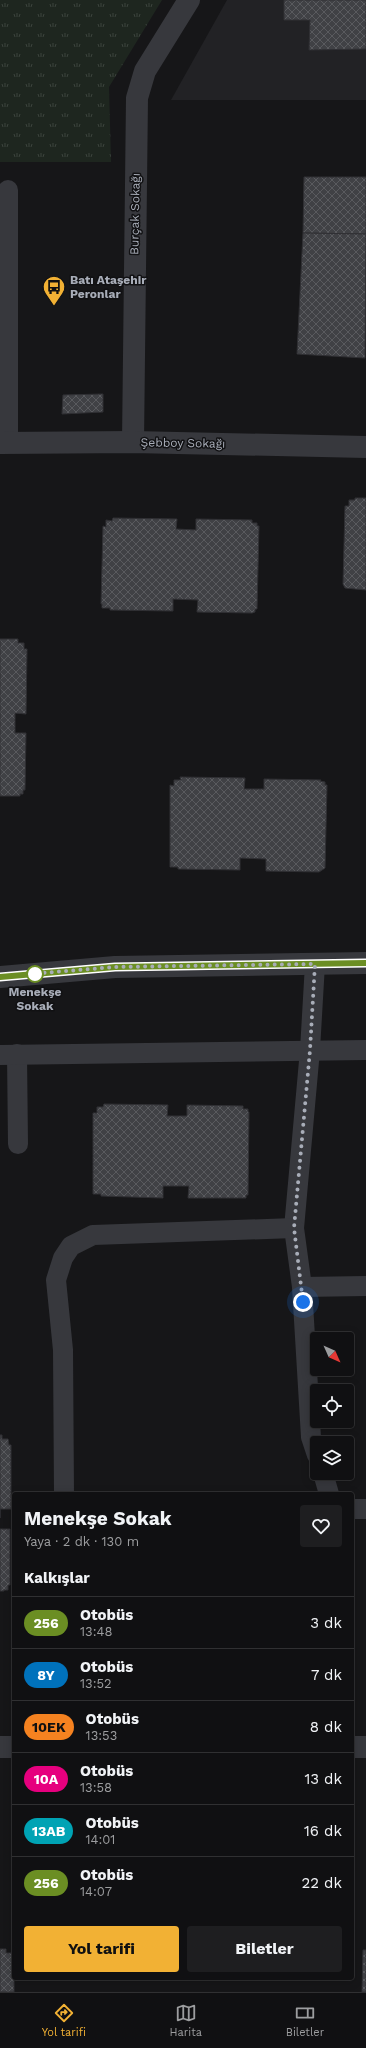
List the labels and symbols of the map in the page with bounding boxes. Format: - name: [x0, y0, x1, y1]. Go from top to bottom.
- street label: Burçak Sokağı: [127, 173, 143, 255]
- place label: Batı Ataşehir Peronlar: [70, 273, 147, 301]
- bus stop icon: Batı Ataşehir Peronlar: [41, 274, 67, 307]
- street label: Şebboy Sokağı: [141, 435, 225, 451]
- marker: Menekşe Sokak: [26, 965, 44, 983]
- place label: Menekşe Sokak: [9, 985, 62, 1013]
- your location: [293, 1292, 313, 1312]
- north arrow: [310, 1332, 354, 1376]

